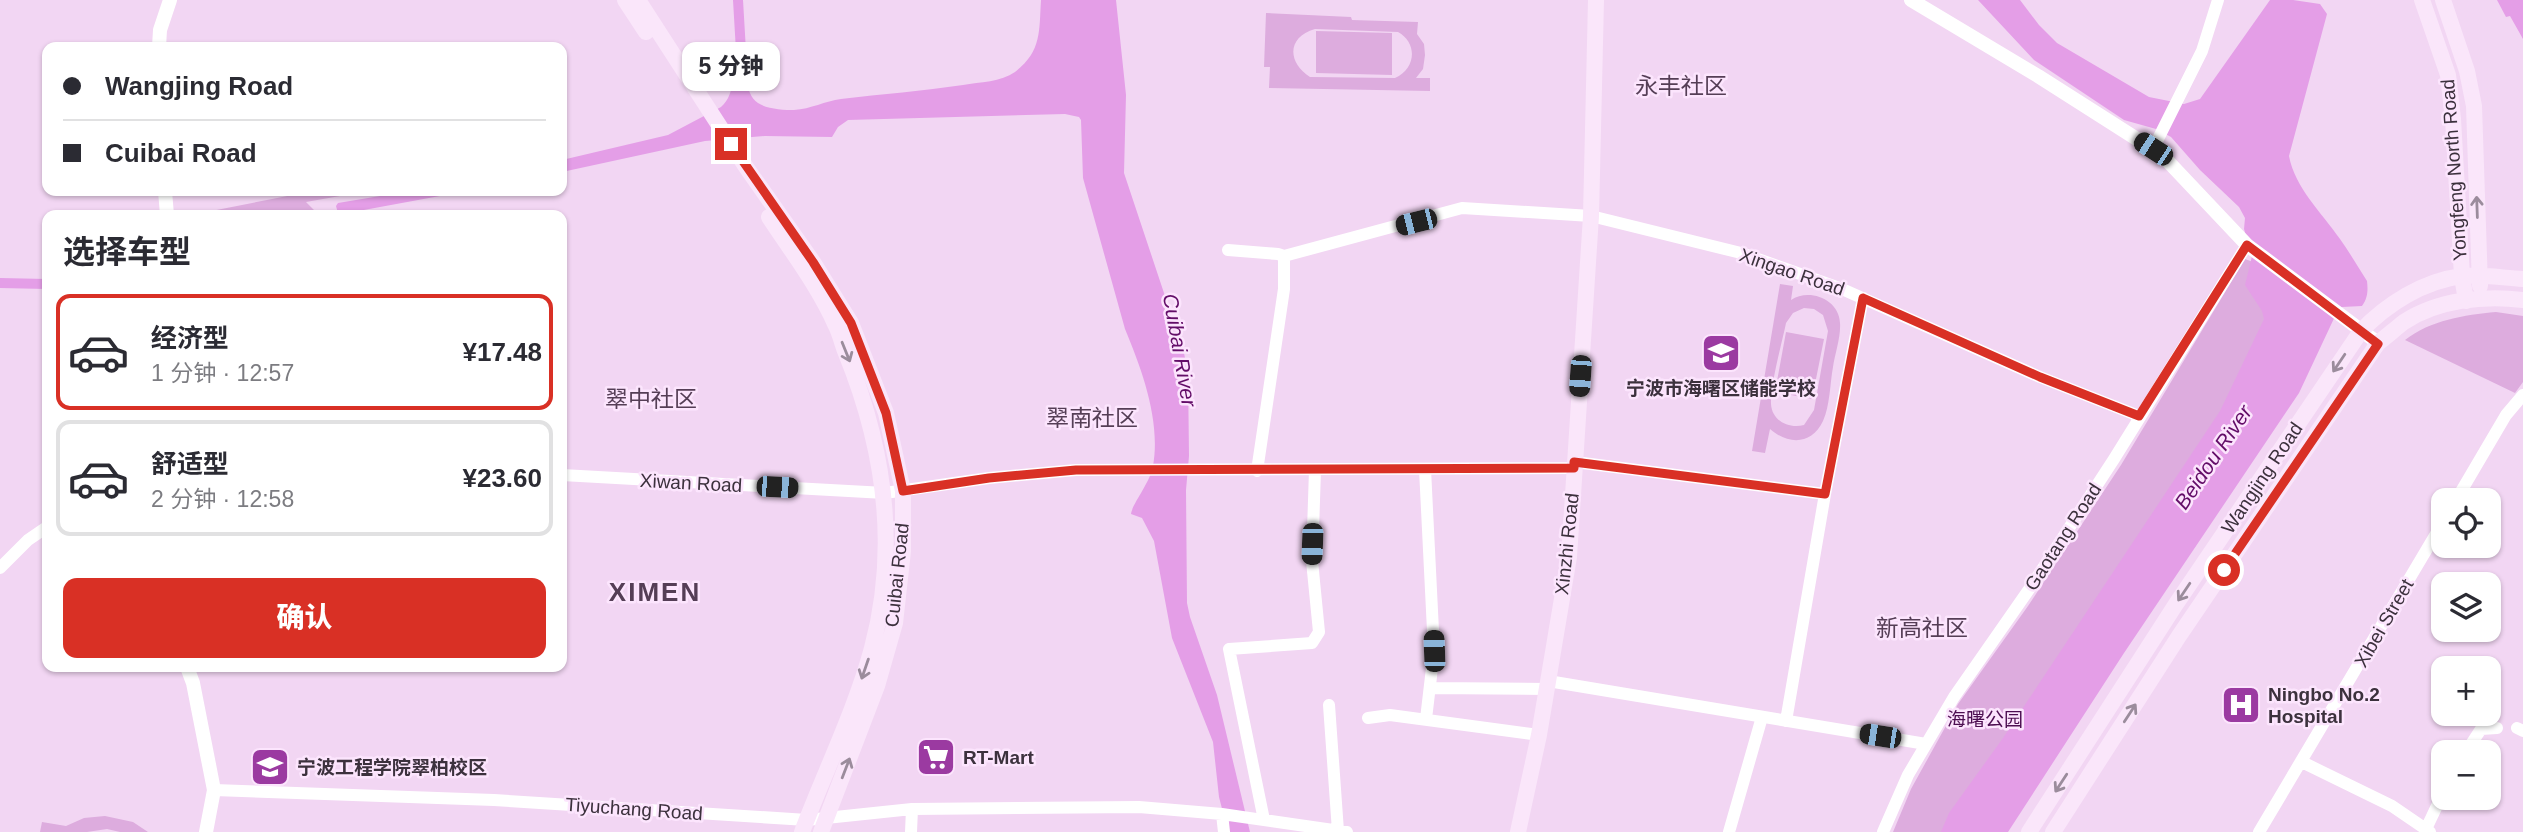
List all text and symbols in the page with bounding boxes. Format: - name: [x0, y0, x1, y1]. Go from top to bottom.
- callout: 5 分钟: [682, 43, 780, 92]
- text: 5 分钟: [698, 53, 764, 79]
- text: Wangjing Road: [105, 71, 293, 101]
- district label: 永丰社区: [1635, 73, 1727, 99]
- street label: Yongfeng North Road: [2437, 78, 2471, 262]
- route end: [715, 128, 747, 160]
- car: [2130, 129, 2177, 169]
- text: Cuibai Road: [105, 138, 257, 168]
- one-way arrow: [2470, 195, 2483, 218]
- car: [1394, 207, 1439, 237]
- text: 选择车型: [63, 234, 191, 270]
- street label: Xingao Road: [1737, 244, 1847, 300]
- water label: Cuibai River: [1159, 292, 1201, 409]
- icon: car: [67, 321, 130, 384]
- text: 经济型: [151, 323, 229, 353]
- school or university icon: 宁波市海曙区储能学校: [1700, 332, 1742, 374]
- text: ¥17.48: [462, 337, 542, 367]
- one-way arrow: [840, 340, 853, 362]
- one-way arrow: [2332, 353, 2346, 372]
- car: [1569, 354, 1592, 398]
- text: 1 分钟 · 12:57: [151, 360, 294, 386]
- place label: 宁波市海曙区储能学校: [1626, 378, 1816, 399]
- district label: 翠中社区: [605, 386, 697, 412]
- water label: Beidou River: [2170, 400, 2257, 513]
- district label: 翠南社区: [1046, 405, 1138, 431]
- street label: Wangjing Road: [2217, 419, 2307, 537]
- icon: car: [67, 447, 130, 510]
- text: 舒适型: [151, 449, 229, 479]
- text: ¥23.60: [462, 463, 542, 493]
- street label: Xiwan Road: [639, 470, 743, 496]
- car: [756, 475, 799, 499]
- street label: Gaotang Road: [2021, 479, 2105, 595]
- text: 2 分钟 · 12:58: [151, 486, 294, 512]
- map controls: [2431, 488, 2501, 810]
- button: locate: [2431, 488, 2501, 558]
- street label: Xinzhi Road: [1551, 492, 1583, 596]
- street label: Cuibai Road: [881, 522, 913, 628]
- car: [1301, 523, 1324, 565]
- route start: [2208, 554, 2240, 586]
- button: layers: [2431, 572, 2501, 642]
- street label: Xibei Street: [2350, 575, 2418, 671]
- district label: XIMEN: [609, 577, 701, 607]
- button: 确认: [63, 578, 546, 658]
- one-way arrow: [2177, 582, 2191, 601]
- district label: 新高社区: [1876, 615, 1968, 641]
- car: [1423, 630, 1446, 672]
- button: +: [2431, 656, 2501, 726]
- one-way arrow: [858, 658, 871, 680]
- hospital icon: Ningbo No.2 Hospital: [2220, 684, 2262, 726]
- place label: Ningbo No.2 Hospital: [2268, 684, 2380, 727]
- one-way arrow: [2123, 704, 2137, 723]
- park label: 海曙公园: [1947, 709, 2023, 730]
- car: [1858, 722, 1903, 750]
- supermarket icon: RT-Mart: [915, 736, 957, 778]
- button: −: [2431, 740, 2501, 810]
- school or university icon: 宁波工程学院翠柏校区: [249, 746, 291, 788]
- place label: RT-Mart: [963, 747, 1034, 768]
- place label: 宁波工程学院翠柏校区: [297, 757, 487, 778]
- one-way arrow: [841, 758, 853, 780]
- one-way arrow: [2053, 773, 2068, 792]
- street label: Tiyuchang Road: [565, 794, 703, 824]

